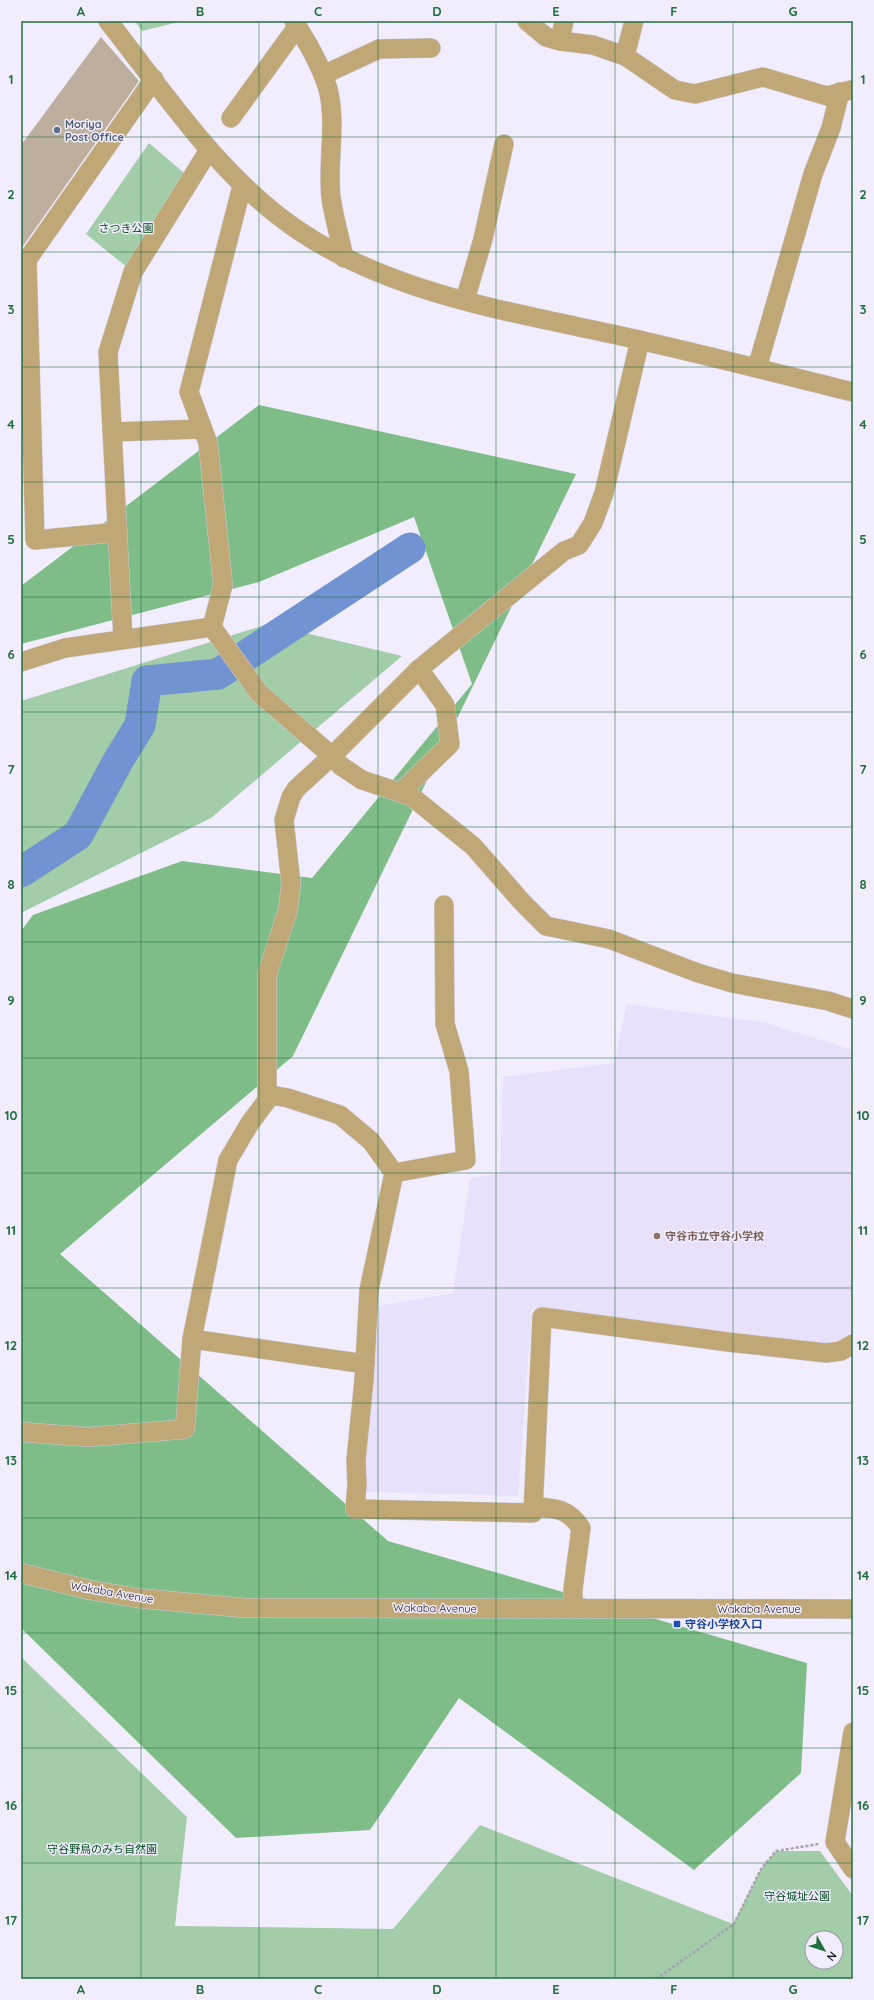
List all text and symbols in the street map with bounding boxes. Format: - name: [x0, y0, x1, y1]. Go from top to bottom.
- text: A: [77, 3, 86, 19]
- text: B: [196, 3, 204, 19]
- text: C: [314, 3, 322, 19]
- text: D: [432, 3, 442, 19]
- text: E: [552, 3, 560, 19]
- text: F: [670, 3, 678, 19]
- text: G: [788, 3, 798, 19]
- text: 1: [8, 71, 14, 87]
- text: 1: [860, 71, 866, 87]
- place label: Moriya Post Office: [65, 117, 125, 144]
- marker: Moriya Post Office: [52, 125, 62, 135]
- text: 2: [7, 186, 15, 202]
- text: 2: [859, 186, 867, 202]
- park label: さつき公園: [99, 221, 154, 235]
- text: 3: [8, 301, 15, 317]
- text: 3: [860, 301, 867, 317]
- text: 4: [7, 416, 15, 432]
- text: 4: [859, 416, 867, 432]
- text: 5: [7, 531, 15, 547]
- text: 5: [859, 531, 867, 547]
- text: 6: [7, 646, 15, 662]
- text: 6: [859, 646, 867, 662]
- text: 7: [7, 761, 15, 777]
- text: 7: [859, 761, 867, 777]
- text: 8: [7, 876, 15, 892]
- text: 8: [859, 876, 867, 892]
- text: 9: [7, 992, 15, 1008]
- text: 9: [859, 992, 867, 1008]
- text: 10: [4, 1107, 18, 1123]
- text: 10: [856, 1107, 870, 1123]
- text: 11: [6, 1222, 16, 1238]
- text: 11: [858, 1222, 868, 1238]
- place label: 守谷市立守谷小学校: [665, 1229, 764, 1243]
- marker: 守谷市立守谷小学校: [652, 1231, 662, 1241]
- text: 12: [5, 1337, 17, 1353]
- text: 12: [857, 1337, 869, 1353]
- text: 13: [5, 1452, 17, 1468]
- text: 13: [857, 1452, 869, 1468]
- text: 14: [5, 1567, 18, 1583]
- text: 14: [857, 1567, 870, 1583]
- street label: Wakaba Avenue: [70, 1578, 154, 1606]
- street label: Wakaba Avenue: [393, 1600, 477, 1616]
- street label: Wakaba Avenue: [717, 1602, 801, 1616]
- place label: 守谷小学校入口: [685, 1617, 762, 1631]
- marker: 守谷小学校入口: [672, 1619, 682, 1629]
- text: 15: [5, 1682, 17, 1698]
- text: 15: [857, 1682, 869, 1698]
- text: 16: [5, 1797, 17, 1813]
- text: 16: [857, 1797, 869, 1813]
- park label: 守谷野鳥のみち自然園: [47, 1842, 157, 1856]
- park label: 守谷城址公園: [764, 1889, 830, 1903]
- text: 17: [5, 1912, 17, 1928]
- text: 17: [857, 1912, 869, 1928]
- north arrow: [804, 1930, 844, 1970]
- text: N: [824, 1949, 840, 1964]
- text: A: [77, 1981, 86, 1997]
- text: B: [196, 1981, 204, 1997]
- text: C: [314, 1981, 322, 1997]
- text: D: [432, 1981, 442, 1997]
- text: E: [552, 1981, 560, 1997]
- text: F: [670, 1981, 678, 1997]
- text: G: [788, 1981, 798, 1997]

